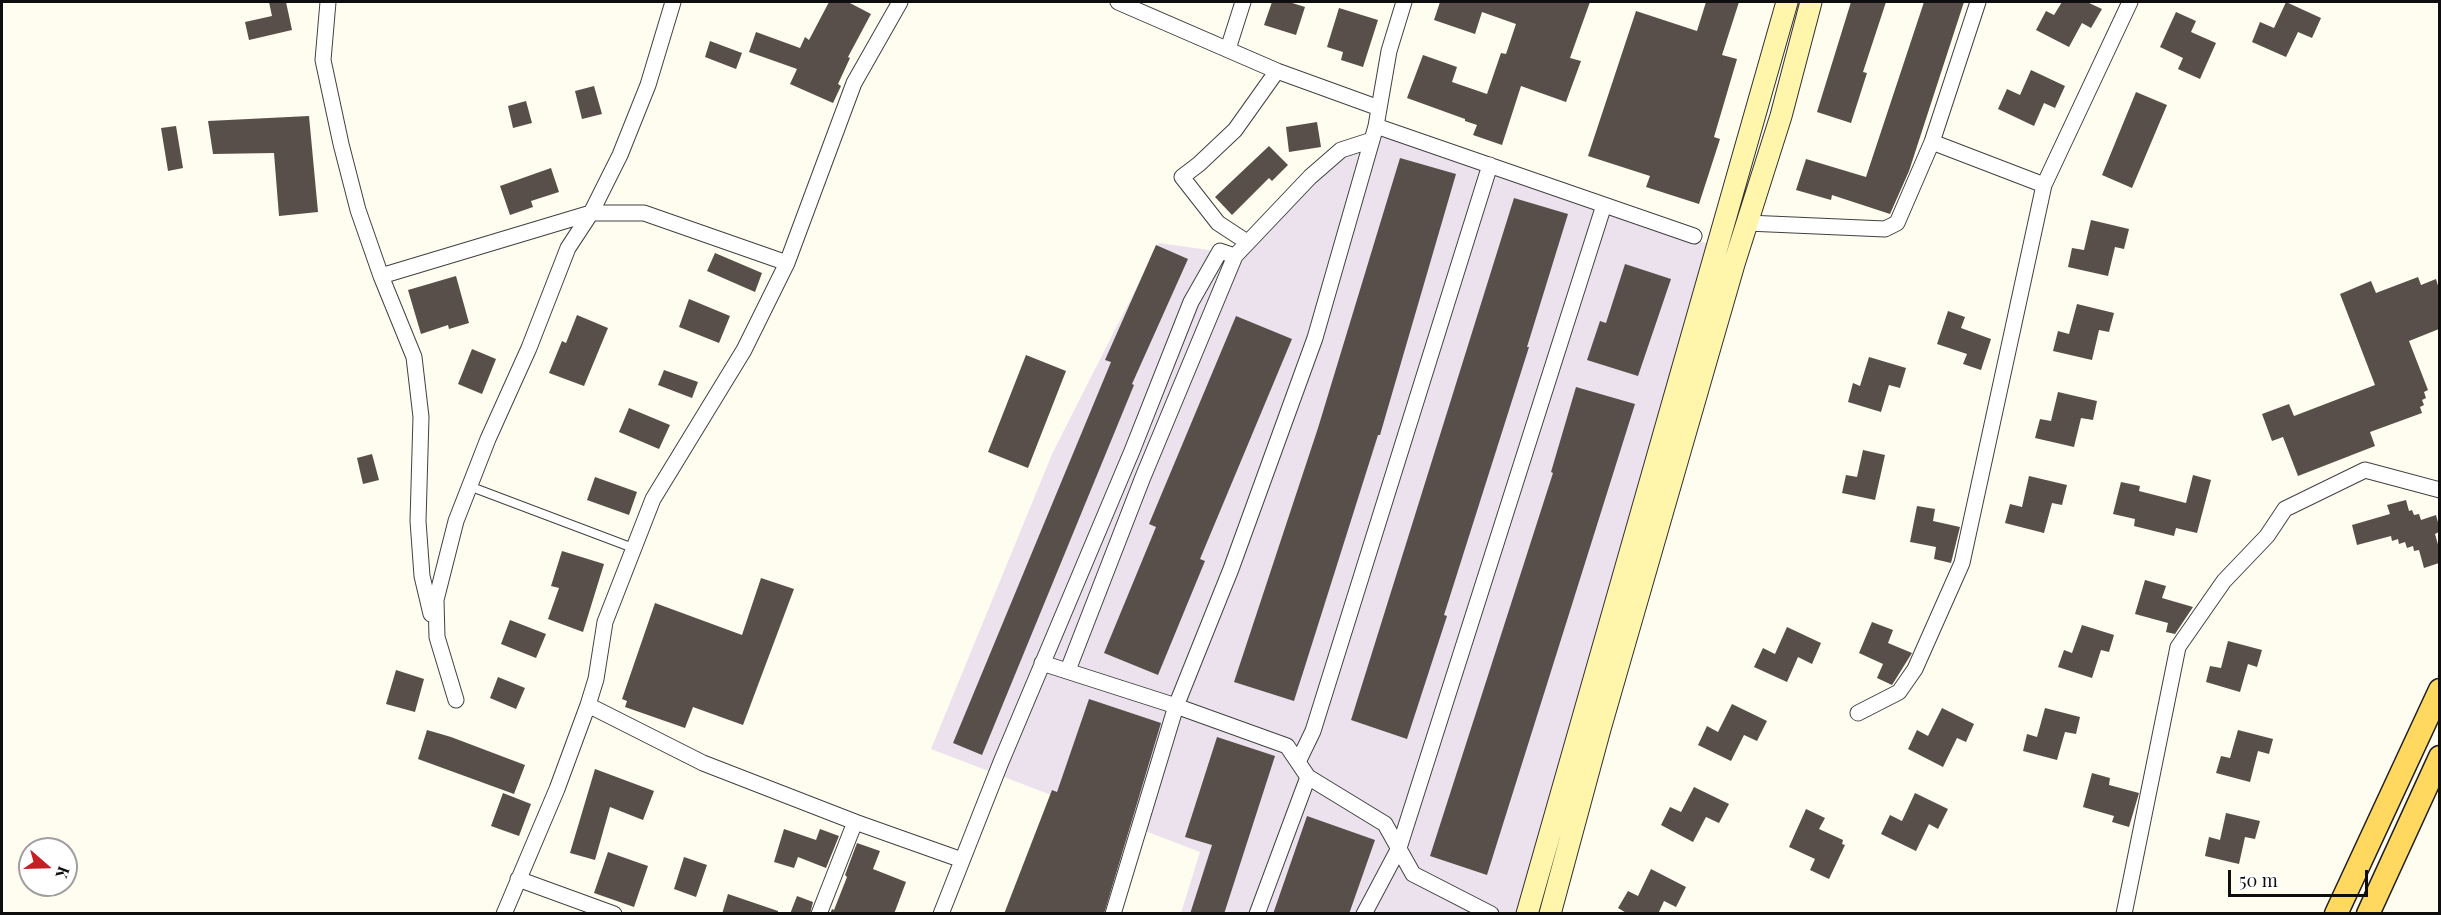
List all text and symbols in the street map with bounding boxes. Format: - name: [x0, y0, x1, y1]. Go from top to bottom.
- north arrow: [18, 837, 78, 897]
- scale bar: [2231, 858, 2370, 896]
- text: K: [52, 864, 75, 882]
- text: 50 m: [2239, 868, 2278, 892]

